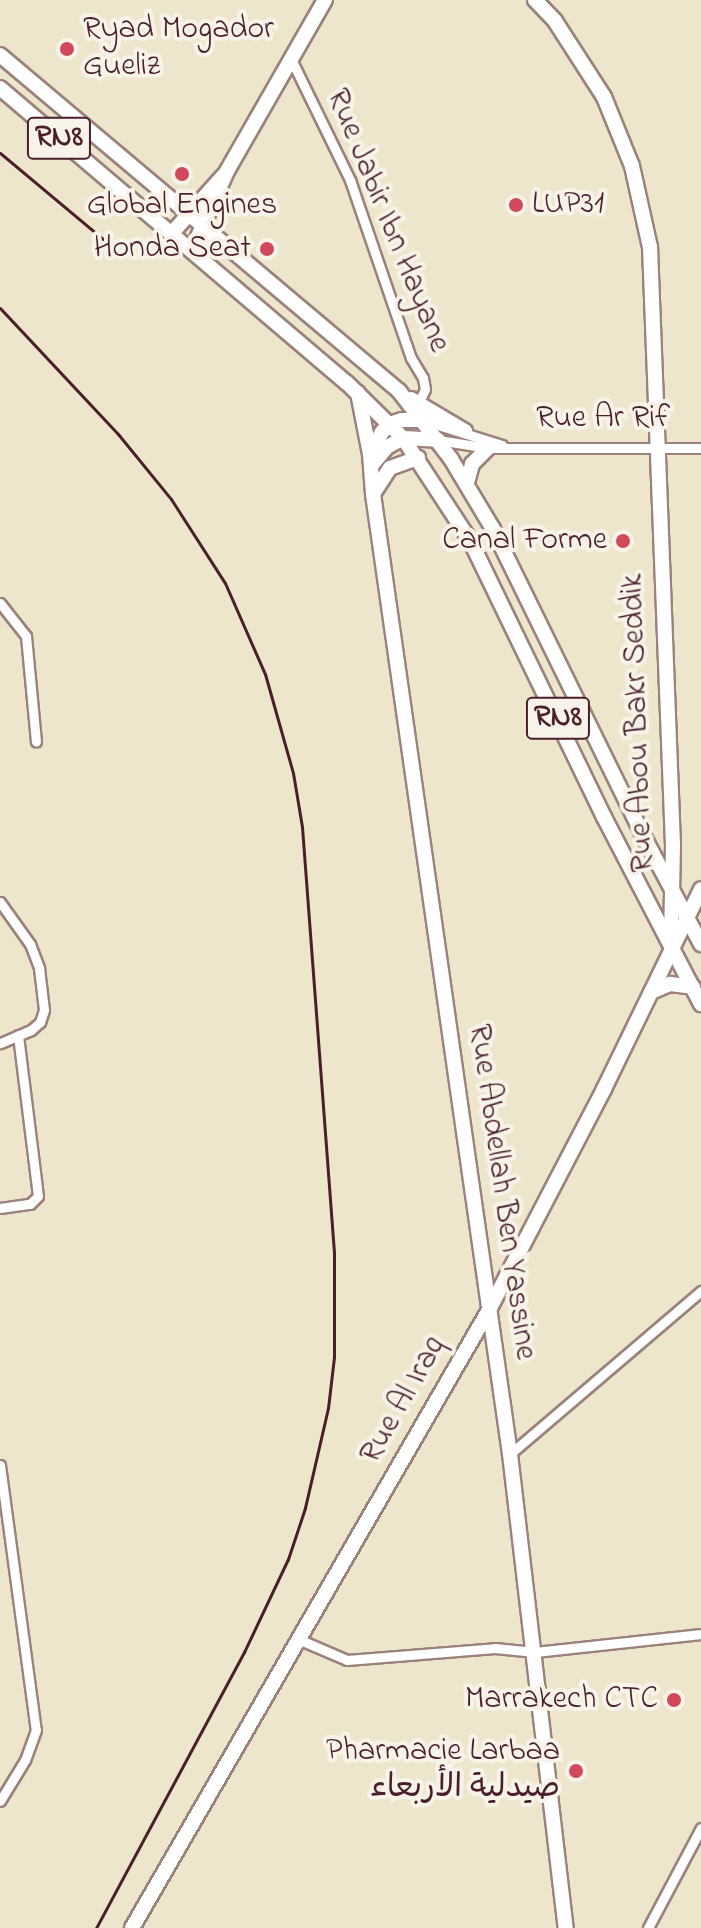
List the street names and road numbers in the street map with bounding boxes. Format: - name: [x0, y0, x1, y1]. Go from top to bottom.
- street label: Rue Jabir Ibn Hayane: [317, 84, 457, 358]
- road number: RN8: [25, 112, 93, 164]
- street label: Rue Ar Rif: [536, 400, 670, 438]
- street label: Rue Abou Bakr Seddik: [615, 573, 663, 873]
- road number: RN8: [524, 692, 592, 744]
- street label: Rue Abdellah Ben Yassine: [458, 1022, 544, 1362]
- street label: Rue Al Iraq: [353, 1331, 455, 1471]

